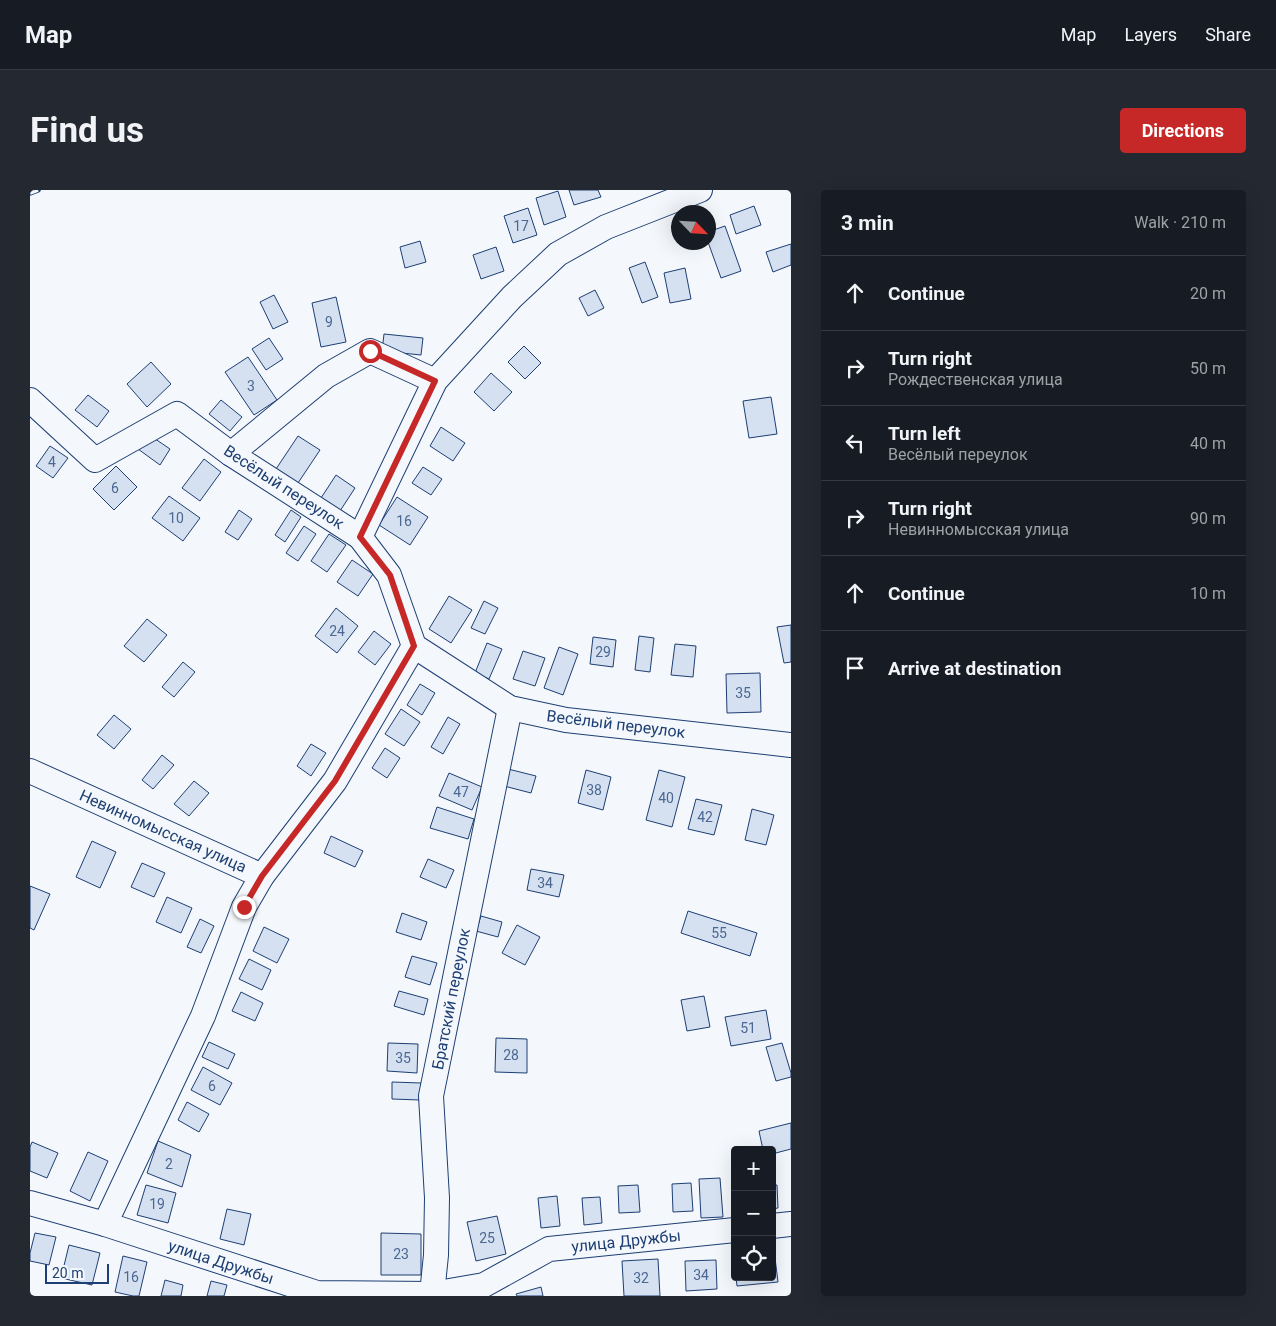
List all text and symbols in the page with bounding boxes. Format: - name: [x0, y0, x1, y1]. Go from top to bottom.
- text: Map: [25, 21, 72, 49]
- text: Map: [1061, 24, 1096, 45]
- text: Layers: [1124, 24, 1177, 45]
- text: Share: [1205, 24, 1251, 45]
- button: Directions: [1120, 108, 1246, 153]
- text: Find us: [30, 110, 144, 151]
- north arrow: [671, 205, 716, 250]
- text: 3 min: [841, 211, 894, 235]
- text: Walk · 210 m: [1134, 213, 1226, 232]
- house number: 17: [513, 218, 529, 234]
- icon: ahead: [841, 279, 869, 307]
- text: Continue: [888, 282, 965, 305]
- text: 20 m: [1190, 284, 1226, 303]
- house number: 9: [325, 314, 333, 330]
- route start: [359, 340, 382, 363]
- text: Turn right: [888, 347, 972, 370]
- icon: right: [841, 354, 869, 382]
- text: 50 m: [1190, 359, 1226, 378]
- text: Рождественская улица: [888, 370, 1063, 389]
- house number: 3: [247, 378, 255, 394]
- text: Turn left: [888, 422, 961, 445]
- icon: left: [841, 429, 869, 457]
- text: 40 m: [1190, 434, 1226, 453]
- street label: Весёлый переулок: [220, 441, 348, 533]
- text: Весёлый переулок: [888, 445, 1028, 464]
- house number: 4: [48, 454, 56, 470]
- house number: 6: [111, 480, 119, 496]
- text: Turn right: [888, 497, 972, 520]
- icon: right: [841, 504, 869, 532]
- text: 90 m: [1190, 509, 1226, 528]
- house number: 10: [168, 510, 184, 526]
- house number: 16: [396, 513, 412, 529]
- text: Невинномысская улица: [888, 520, 1069, 539]
- icon: ahead: [841, 579, 869, 607]
- text: Continue: [888, 582, 965, 605]
- text: 10 m: [1190, 584, 1226, 603]
- house number: 24: [329, 623, 345, 639]
- house number: 29: [595, 644, 611, 660]
- icon: arrive: [841, 654, 869, 682]
- text: Arrive at destination: [888, 657, 1061, 680]
- house number: 35: [735, 685, 751, 701]
- street label: Весёлый переулок: [546, 706, 687, 742]
- house number: 38: [586, 782, 602, 798]
- house number: 47: [453, 784, 469, 800]
- street label: Невинномысская улица: [76, 786, 250, 876]
- house number: 40: [658, 790, 674, 806]
- house number: 42: [697, 809, 713, 825]
- house number: 34: [537, 875, 553, 891]
- route end: [233, 896, 256, 919]
- house number: 55: [711, 925, 727, 941]
- street label: Братский переулок: [428, 926, 474, 1071]
- house number: 51: [740, 1020, 756, 1036]
- house number: 28: [503, 1047, 519, 1063]
- house number: 35: [395, 1050, 411, 1066]
- house number: 6: [208, 1078, 216, 1094]
- map controls: [731, 1146, 776, 1281]
- button: +: [731, 1146, 776, 1191]
- house number: 2: [165, 1156, 173, 1172]
- button: −: [731, 1191, 776, 1236]
- house number: 19: [149, 1196, 165, 1212]
- street label: улица Дружбы: [570, 1226, 682, 1256]
- house number: 25: [479, 1230, 495, 1246]
- street label: улица Дружбы: [166, 1236, 276, 1288]
- button: locate: [731, 1236, 776, 1281]
- house number: 23: [393, 1246, 409, 1262]
- scale bar: [45, 1261, 109, 1284]
- text: 20 m: [52, 1265, 84, 1281]
- house number: 34: [693, 1267, 709, 1283]
- house number: 16: [123, 1269, 139, 1285]
- house number: 32: [633, 1270, 649, 1286]

